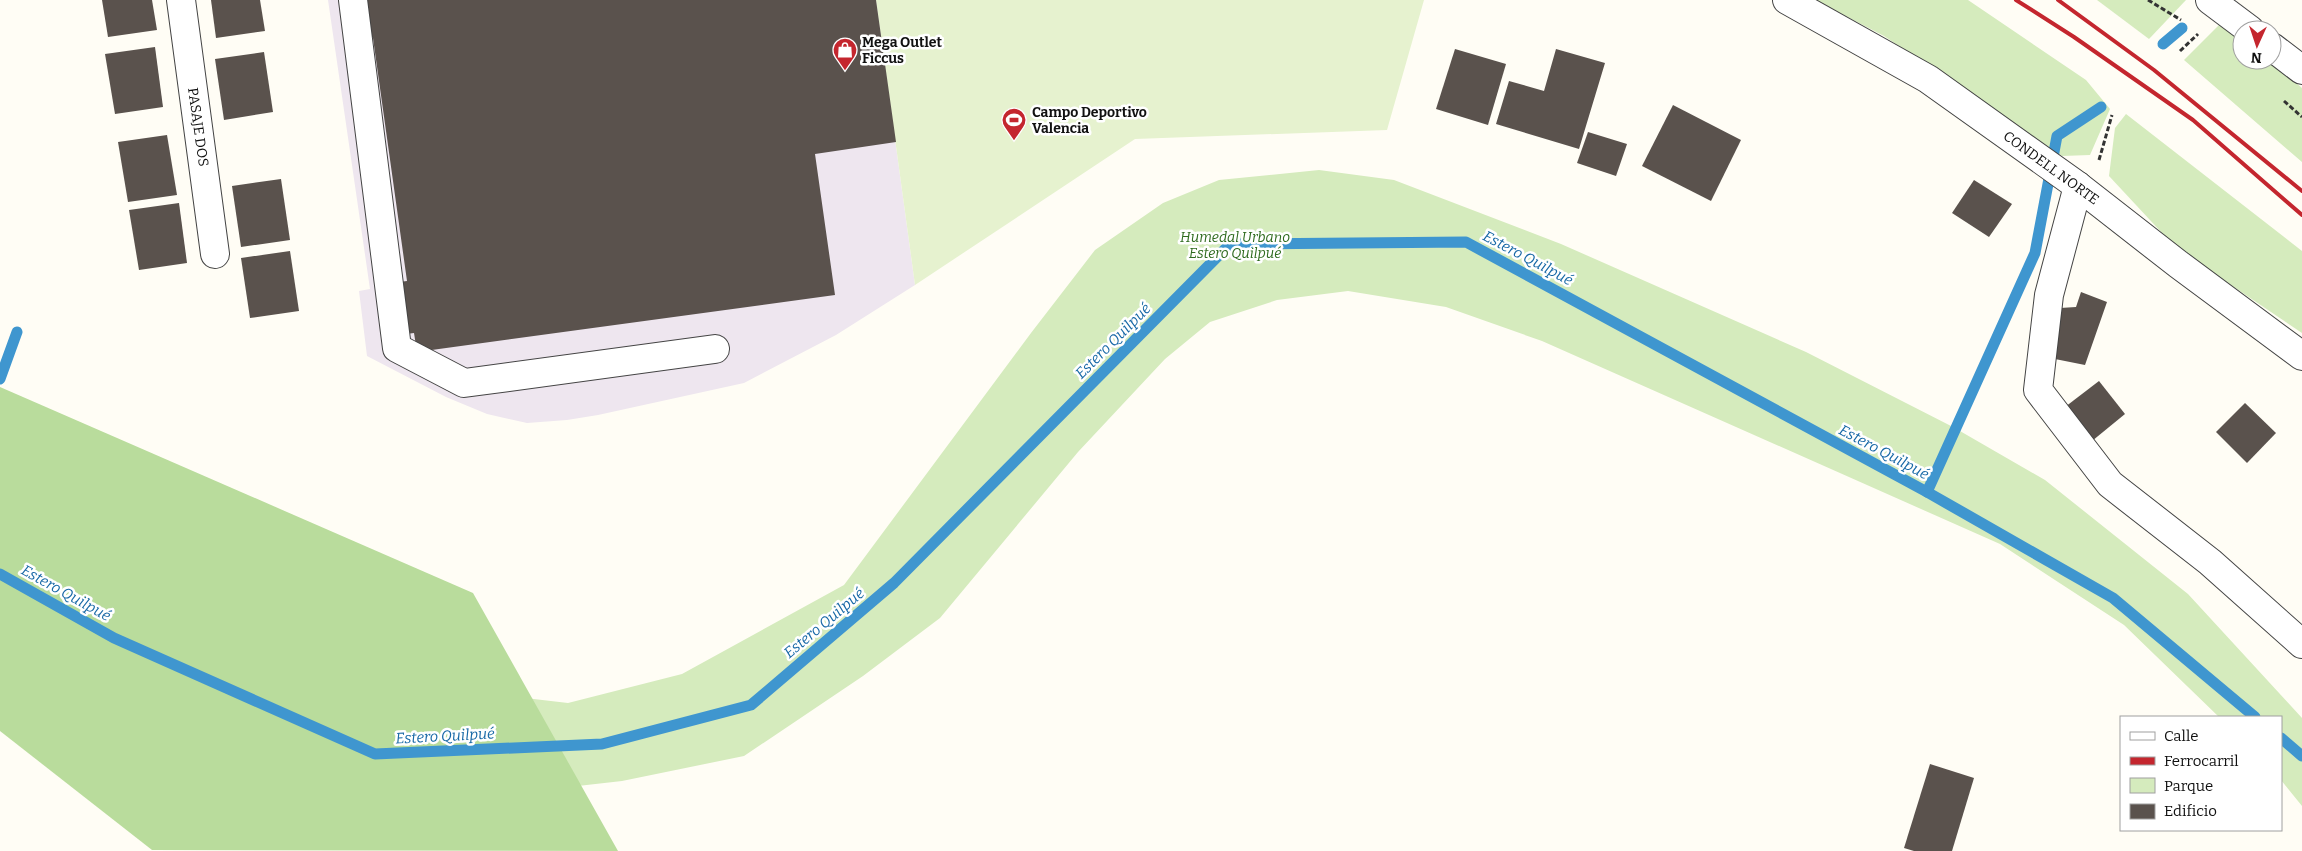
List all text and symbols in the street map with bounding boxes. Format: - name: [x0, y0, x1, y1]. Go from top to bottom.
- north arrow: [2232, 20, 2282, 70]
- place label: Mega Outlet Ficcus: [862, 34, 943, 67]
- shop icon: Mega Outlet Ficcus: [832, 37, 858, 71]
- text: N: [2250, 49, 2262, 66]
- street label: PASAJE DOS: [184, 86, 212, 168]
- place label: Campo Deportivo Valencia: [1032, 104, 1147, 137]
- sports icon: Campo Deportivo Valencia: [1001, 107, 1027, 141]
- street label: CONDELL NORTE: [2000, 128, 2102, 208]
- water label: Estero Quilpué: [1480, 227, 1576, 289]
- park label: Humedal Urbano Estero Quilpué: [1180, 229, 1290, 262]
- water label: Estero Quilpué: [1072, 299, 1155, 382]
- water label: Estero Quilpué: [1836, 421, 1932, 483]
- water label: Estero Quilpué: [18, 561, 114, 625]
- water label: Estero Quilpué: [780, 584, 868, 662]
- legend: [2120, 716, 2282, 831]
- water label: Estero Quilpué: [395, 724, 495, 748]
- text: Calle: [2164, 727, 2198, 745]
- text: Ferrocarril: [2164, 752, 2239, 770]
- text: Parque: [2164, 777, 2213, 795]
- text: Edificio: [2164, 802, 2217, 820]

